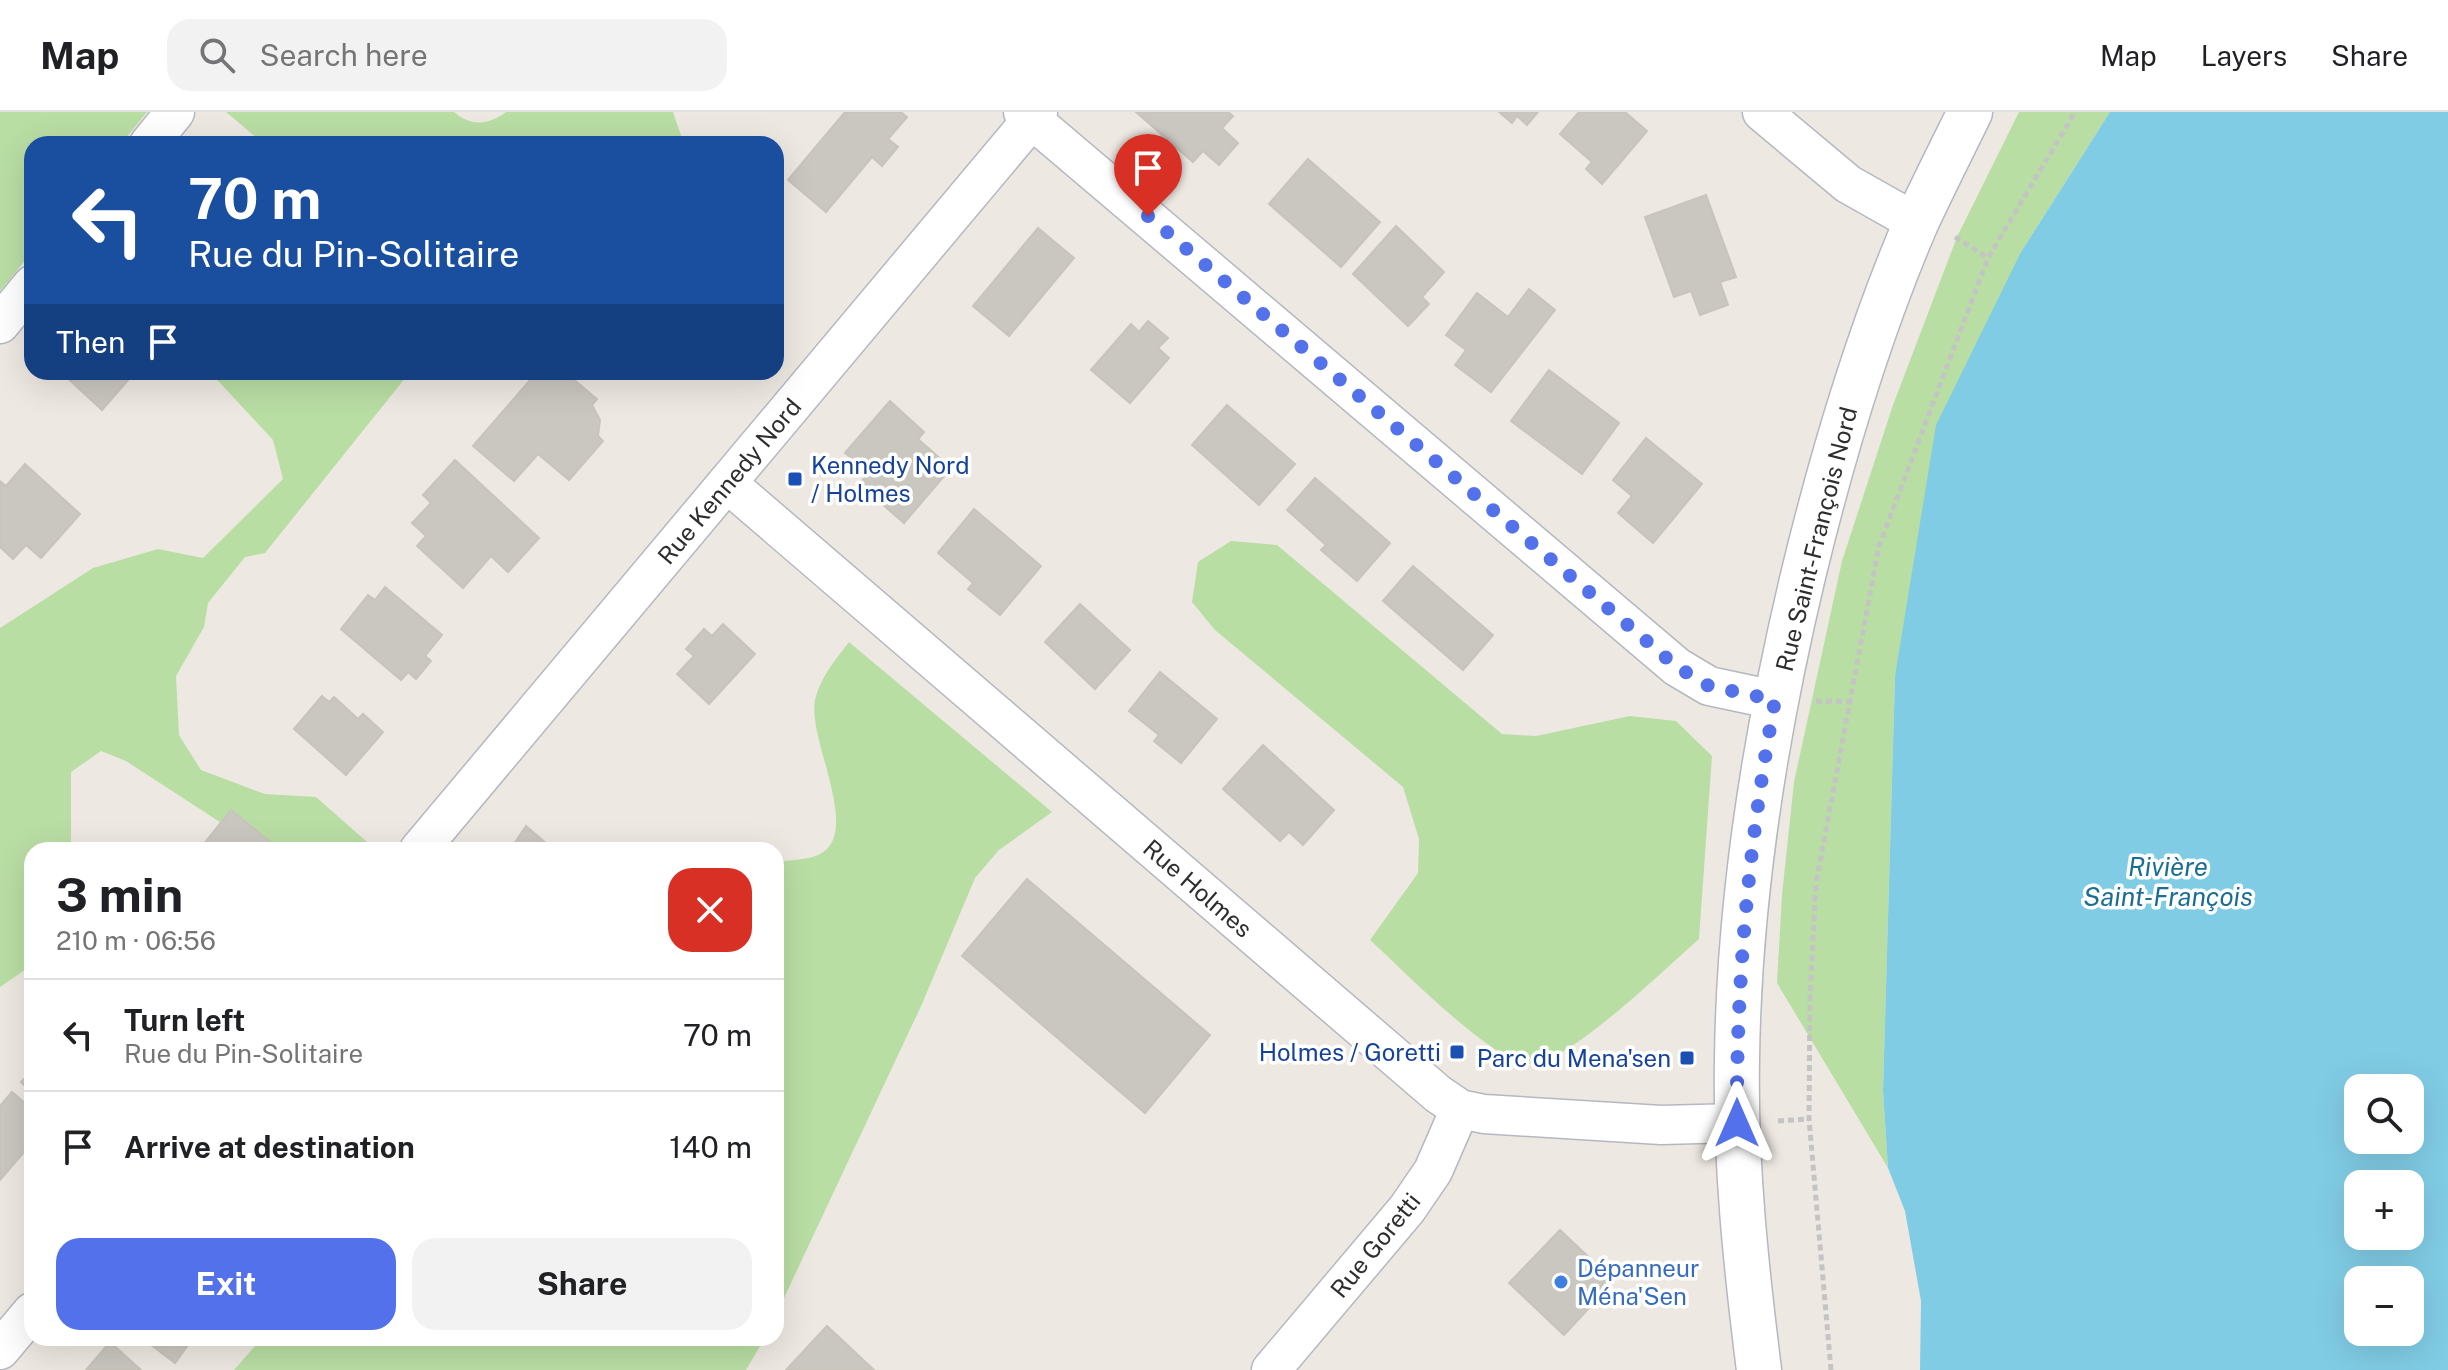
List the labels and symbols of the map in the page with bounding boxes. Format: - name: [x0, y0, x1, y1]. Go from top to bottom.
- pin: [1114, 134, 1182, 216]
- street label: Rue Kennedy Nord: [652, 392, 806, 570]
- street label: Rue Saint-François Nord: [1770, 404, 1862, 674]
- place label: Kennedy Nord / Holmes: [811, 451, 970, 507]
- marker: Kennedy Nord / Holmes: [786, 470, 804, 488]
- street label: Rue Holmes: [1138, 833, 1258, 943]
- water label: Rivière Saint-François: [2083, 851, 2253, 912]
- place label: Holmes / Goretti: [1259, 1038, 1441, 1066]
- marker: Holmes / Goretti: [1448, 1043, 1466, 1061]
- place label: Parc du Mena'sen: [1477, 1044, 1671, 1072]
- marker: Parc du Mena'sen: [1678, 1049, 1696, 1067]
- position arrow: [1695, 1081, 1779, 1165]
- street label: Rue Goretti: [1324, 1187, 1426, 1303]
- place label: Dépanneur Ména'Sen: [1577, 1254, 1699, 1310]
- marker: Dépanneur Ména'Sen: [1552, 1273, 1570, 1291]

